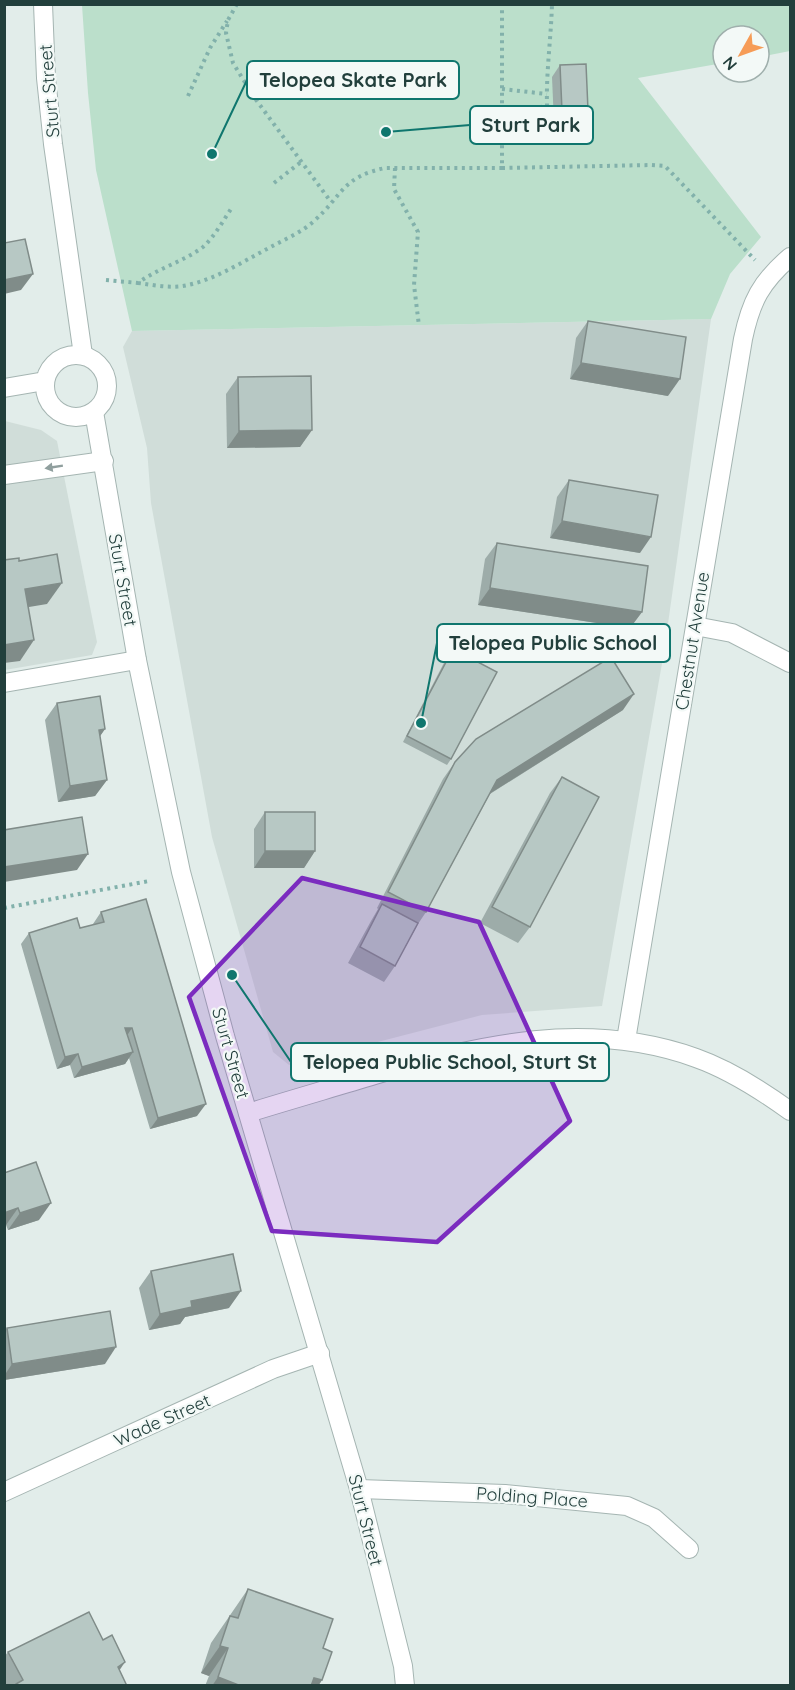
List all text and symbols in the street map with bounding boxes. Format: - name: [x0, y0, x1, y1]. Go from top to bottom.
- north arrow: [711, 24, 771, 84]
- street label: Sturt Street: [33, 43, 65, 139]
- text: N: [718, 53, 741, 75]
- callout: Telopea Skate Park: [247, 61, 459, 99]
- text: Telopea Skate Park: [259, 67, 447, 92]
- callout: Sturt Park: [470, 106, 593, 144]
- text: Sturt Park: [482, 112, 580, 137]
- one-way arrow: [44, 463, 63, 472]
- street label: Sturt Street: [104, 532, 142, 628]
- street label: Chestnut Avenue: [670, 570, 714, 712]
- callout: Telopea Public School: [437, 624, 670, 662]
- text: Telopea Public School: [449, 630, 658, 655]
- street label: Sturt Street: [207, 1005, 255, 1101]
- callout: Telopea Public School, Sturt St: [291, 1043, 609, 1081]
- text: Telopea Public School, Sturt St: [303, 1049, 597, 1074]
- street label: Wade Street: [110, 1388, 214, 1452]
- street label: Sturt Street: [344, 1472, 388, 1568]
- street label: Polding Place: [475, 1482, 589, 1512]

